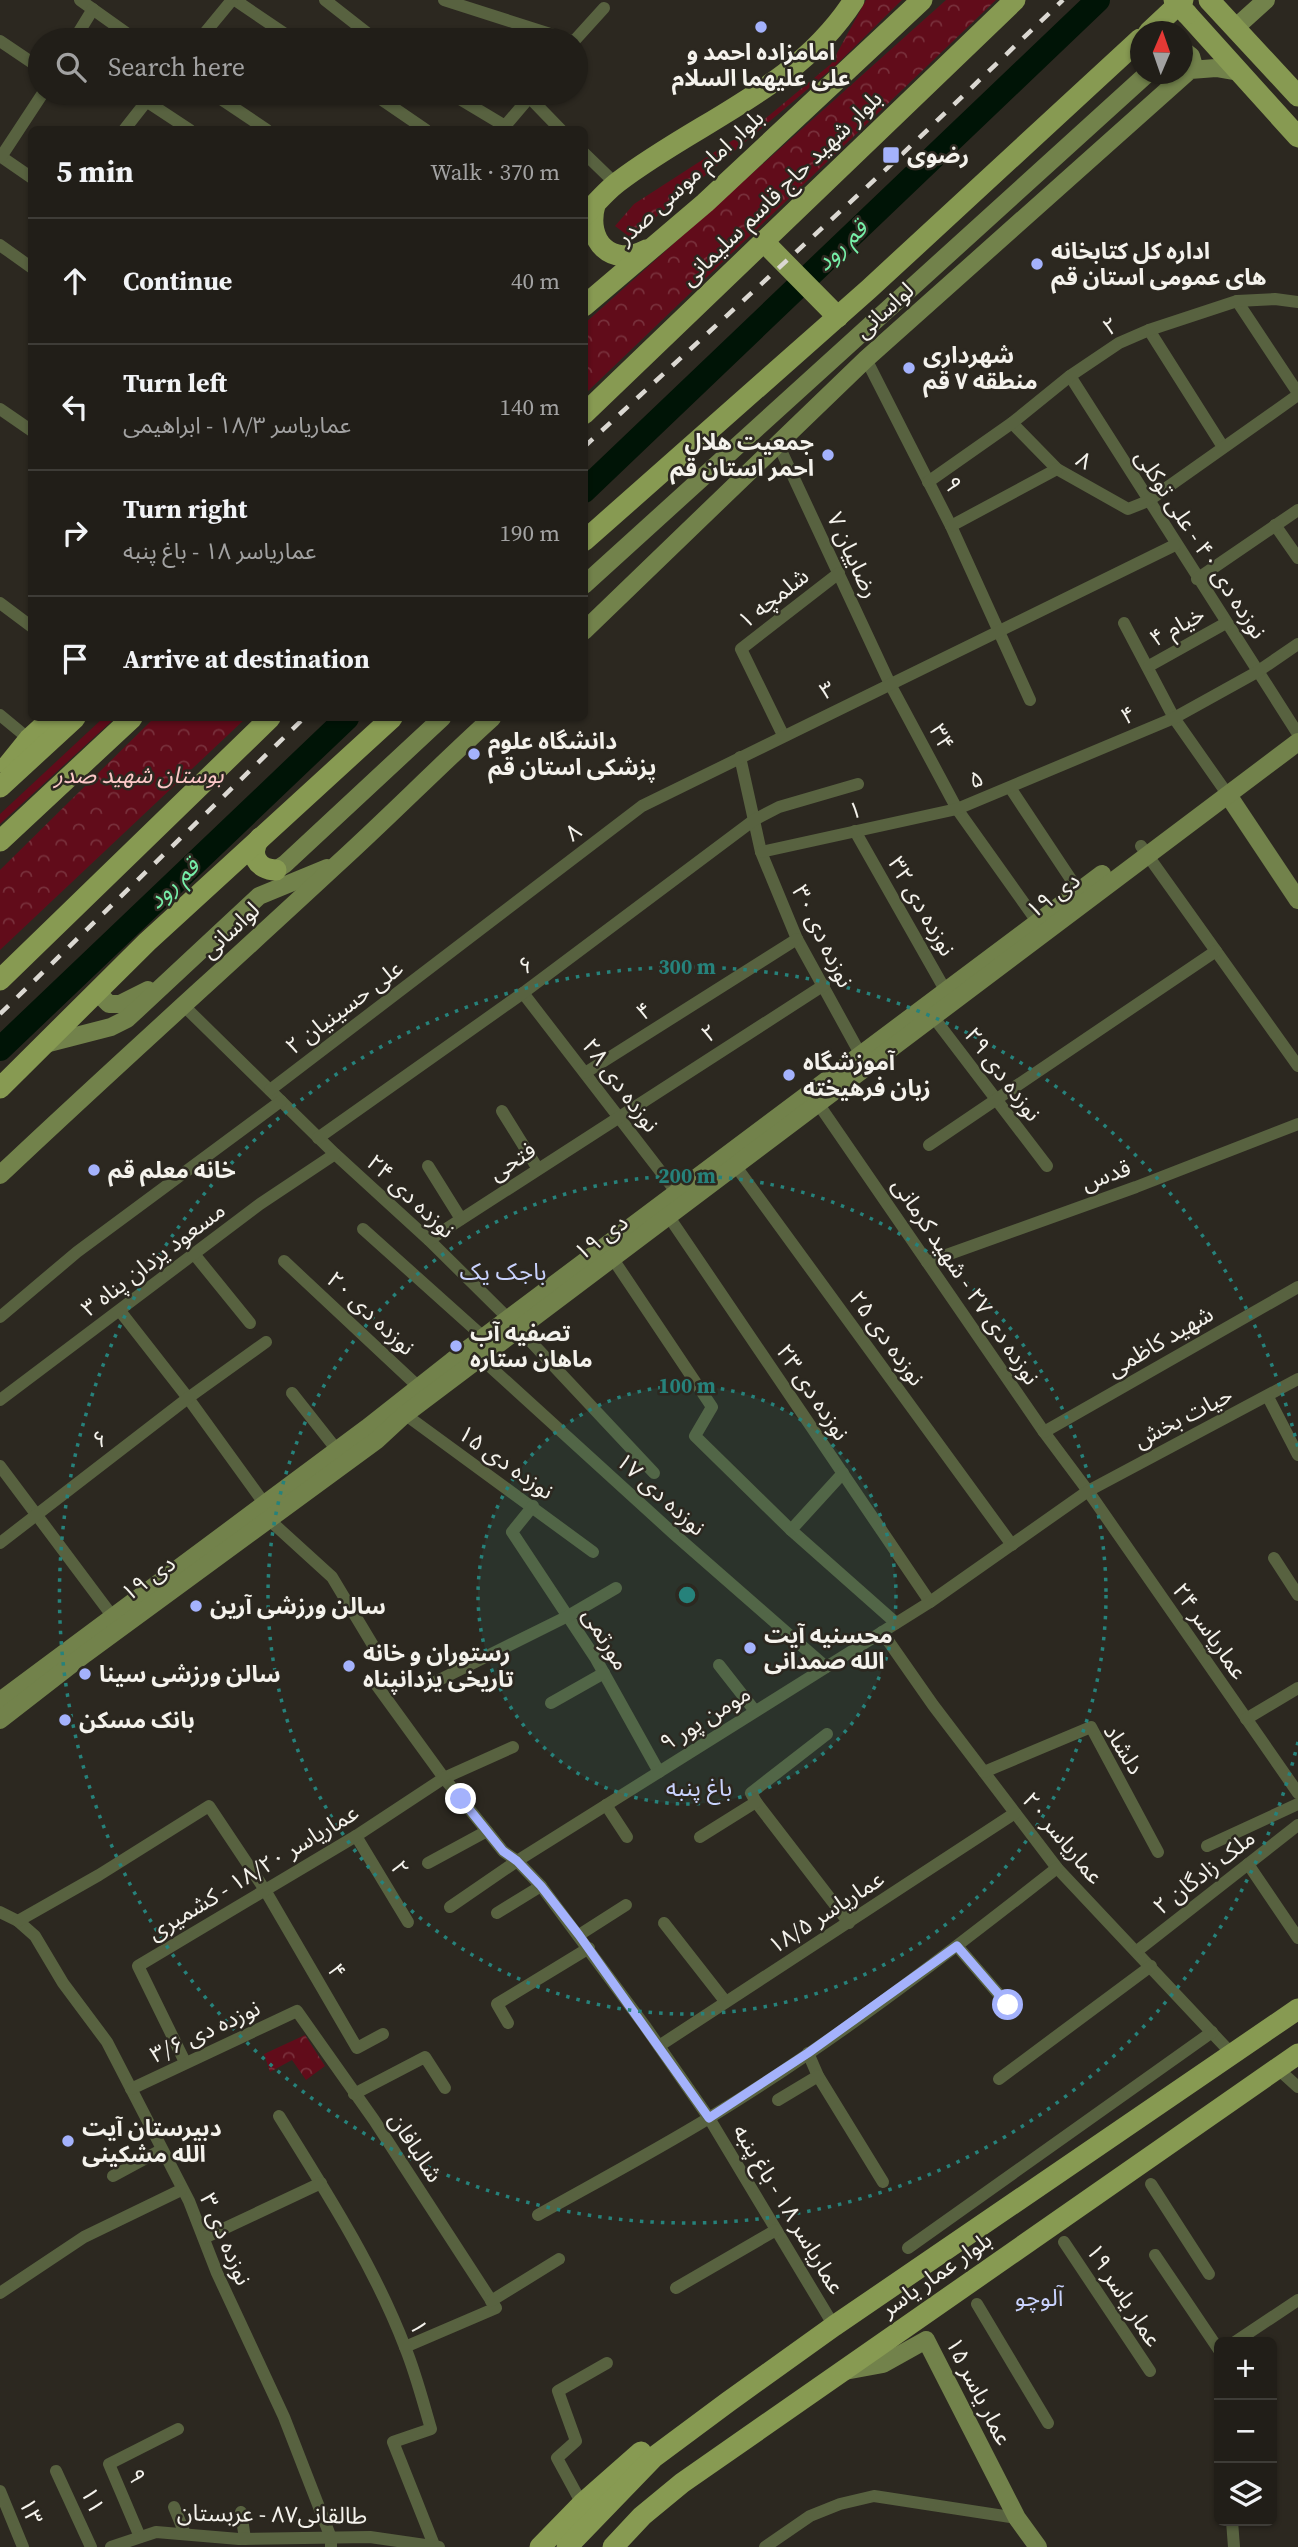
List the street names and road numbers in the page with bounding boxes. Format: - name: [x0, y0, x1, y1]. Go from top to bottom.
- street label: بلوار شهید حاج قاسم سلیمانی: [673, 83, 890, 294]
- street label: بلوار امام موسی صدر: [608, 102, 772, 254]
- street label: لواسانی: [847, 275, 921, 345]
- street label: ۲: [1096, 309, 1124, 343]
- street label: ۸: [1070, 443, 1098, 477]
- street label: نوزده دی ۴۰ - علی توکلی: [1128, 443, 1274, 645]
- street label: ۹: [936, 471, 970, 497]
- street label: ۷ رضاییان: [819, 507, 887, 603]
- street label: ۱ شلمچه: [731, 560, 815, 636]
- street label: ۴ خیام: [1144, 598, 1211, 656]
- street label: ۳: [814, 673, 840, 707]
- street label: ۴: [1116, 698, 1140, 732]
- street label: ۳۴: [922, 718, 962, 756]
- street label: ۵: [964, 762, 988, 796]
- street label: ۱: [845, 793, 865, 827]
- street label: ۸: [558, 815, 588, 849]
- street label: نوزده دی ۳۲: [881, 850, 963, 962]
- street label: ۱۹ دی: [1019, 864, 1087, 926]
- street label: نوزده دی ۳۰: [784, 879, 862, 993]
- street label: لواسانی: [193, 894, 267, 966]
- street label: ۶: [511, 948, 541, 982]
- street label: ۲ علی حسینیان: [279, 952, 409, 1062]
- street label: ۴: [630, 994, 658, 1028]
- street label: ۲: [695, 1016, 723, 1050]
- street label: نوزده دی ۲۹: [957, 1020, 1049, 1128]
- street label: نوزده دی ۲۸: [575, 1031, 667, 1139]
- street label: فتحی: [482, 1134, 542, 1188]
- street label: نوزده دی ۲۴: [360, 1147, 462, 1245]
- street label: قدس: [1077, 1151, 1135, 1199]
- street label: نوزده دی ۲۷ - شهید کرمانی: [885, 1171, 1047, 1391]
- street label: ۳ مسعود یزدان پناه: [74, 1194, 232, 1324]
- street label: ۱۹ دی: [567, 1206, 635, 1268]
- street label: نوزده دی ۲۰: [320, 1264, 422, 1362]
- street label: نوزده دی ۲۵: [842, 1284, 932, 1392]
- street label: شهید کاظمی: [1101, 1298, 1219, 1384]
- street label: نوزده دی ۲۳: [769, 1337, 857, 1447]
- street label: حیات بخش: [1128, 1378, 1238, 1456]
- street label: نوزده دی ۱۵: [452, 1417, 560, 1507]
- street label: ۶: [85, 1422, 115, 1456]
- street label: نوزده دی ۱۷: [609, 1445, 713, 1543]
- street label: ۱۹ دی: [114, 1547, 182, 1609]
- street label: عماریاسر ۲۴: [1165, 1576, 1255, 1686]
- street label: مورتمی: [575, 1602, 637, 1676]
- street label: مومن پور ۹: [653, 1677, 757, 1759]
- street label: دلشاد: [1096, 1718, 1152, 1780]
- street label: عماریاسر ۲۰: [1015, 1785, 1111, 1891]
- street label: عماریاسر ۱۸/۲۰ - کشمیری: [141, 1796, 365, 1948]
- street label: ۲ ملک زادگان: [1146, 1822, 1262, 1922]
- street label: ۲: [383, 1854, 417, 1882]
- street label: عماریاسر ۱۸/۵: [762, 1863, 890, 1961]
- street label: ۴: [320, 1957, 354, 1985]
- street label: نوزده دی ۳/۶: [145, 1992, 265, 2070]
- street label: شالبافان: [381, 2106, 451, 2188]
- street label: عماریاسر ۱۸ - باغ پنبه: [725, 2118, 853, 2301]
- street label: نوزده دی ۳: [192, 2188, 260, 2290]
- street label: بلوار عمار یاسر: [873, 2224, 998, 2325]
- street label: عمار یاسر ۱۹: [1079, 2237, 1169, 2353]
- street label: ۱: [402, 2314, 436, 2340]
- street label: عمار یاسر ۱۵: [938, 2331, 1020, 2451]
- street label: ۹: [120, 2464, 154, 2488]
- street label: ۱۱: [73, 2481, 113, 2519]
- street label: ۱۳: [11, 2493, 51, 2529]
- street label: طالقانی۸۷ - عربستان: [177, 2496, 367, 2532]

